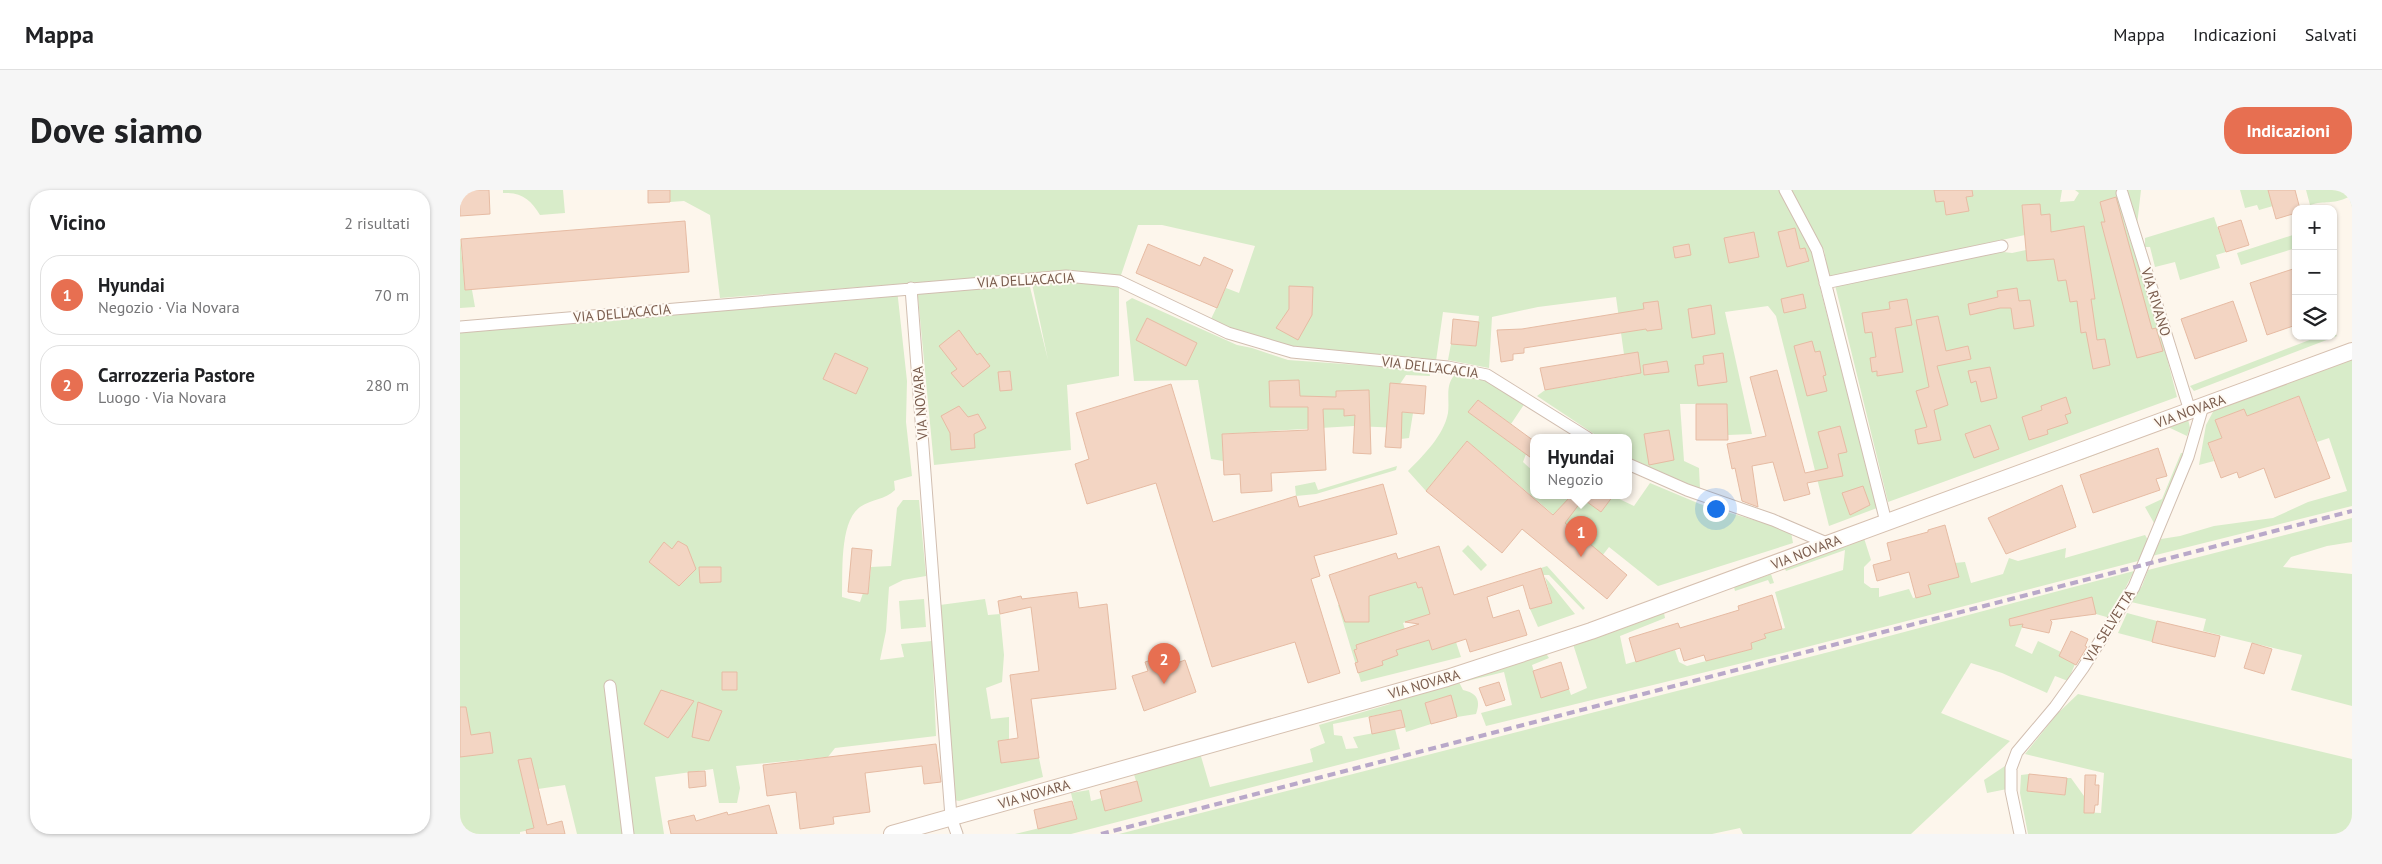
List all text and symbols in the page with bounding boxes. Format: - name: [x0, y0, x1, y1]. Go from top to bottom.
- text: Mappa: [25, 19, 94, 50]
- text: Mappa: [2113, 23, 2165, 46]
- text: Indicazioni: [2193, 23, 2277, 46]
- text: Salvati: [2305, 23, 2357, 46]
- text: Dove siamo: [30, 107, 203, 153]
- button: Indicazioni: [2224, 107, 2352, 154]
- map controls: [2292, 205, 2337, 340]
- button: +: [2292, 205, 2337, 250]
- text: Vicino: [50, 209, 106, 236]
- text: 2 risultati: [344, 213, 410, 233]
- button: −: [2292, 250, 2337, 295]
- street label: VIA RIVANO: [2137, 265, 2175, 338]
- street label: VIA DELL'ACACIA: [976, 268, 1076, 292]
- text: Hyundai: [98, 273, 165, 297]
- text: 1: [62, 285, 72, 305]
- text: 70 m: [374, 285, 409, 305]
- button: layers: [2292, 295, 2337, 340]
- text: Negozio · Via Novara: [98, 297, 240, 317]
- street label: VIA DELL'ACACIA: [572, 300, 672, 326]
- street label: VIA DELL'ACACIA: [1379, 352, 1480, 382]
- text: Carrozzeria Pastore: [98, 363, 255, 387]
- street label: VIA NOVARA: [908, 365, 932, 441]
- text: 2: [62, 375, 72, 395]
- text: 280 m: [366, 375, 409, 395]
- text: Luogo · Via Novara: [98, 387, 226, 407]
- street label: VIA NOVARA: [2151, 390, 2228, 432]
- popup: [1530, 434, 1632, 499]
- text: Hyundai: [1548, 445, 1614, 469]
- text: Negozio: [1548, 469, 1603, 489]
- your location: [1703, 496, 1729, 522]
- pin: 1: [1565, 516, 1597, 557]
- street label: VIA NOVARA: [1767, 530, 1844, 574]
- street label: VIA SELVETTA: [2079, 586, 2139, 667]
- pin: 2: [1148, 643, 1180, 684]
- street label: VIA NOVARA: [1385, 665, 1463, 703]
- street label: VIA NOVARA: [995, 775, 1073, 813]

